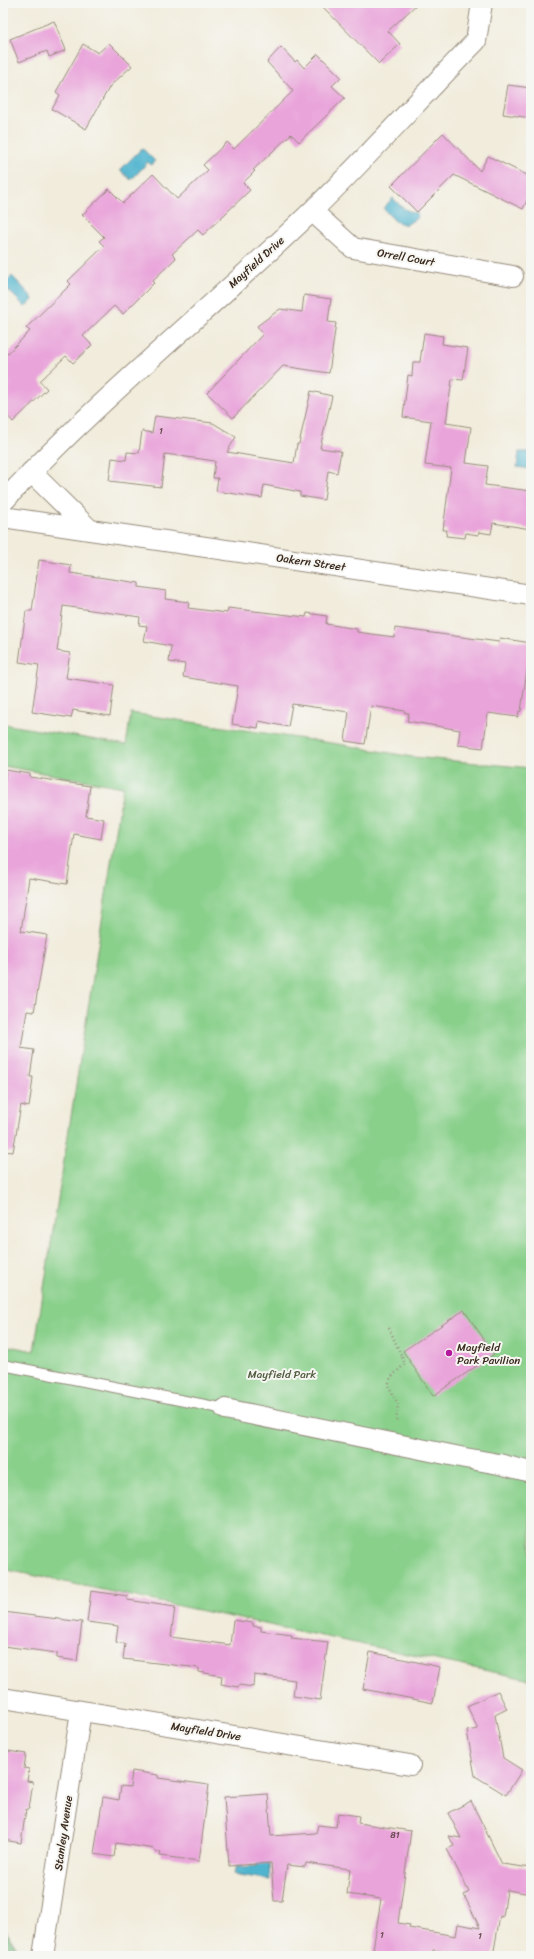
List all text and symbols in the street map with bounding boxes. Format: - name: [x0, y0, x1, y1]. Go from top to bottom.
- street label: Mayfield Drive: [224, 231, 289, 293]
- street label: Orrell Court: [376, 243, 437, 272]
- house number: 1: [159, 423, 163, 439]
- street label: Oakern Street: [275, 548, 347, 577]
- place label: Mayfield Park Pavilion: [457, 1338, 520, 1370]
- marker: Mayfield Park Pavilion: [444, 1348, 454, 1358]
- park label: Mayfield Park: [248, 1365, 316, 1384]
- street label: Mayfield Drive: [170, 1717, 243, 1746]
- street label: Stanley Avenue: [49, 1794, 78, 1872]
- house number: 81: [390, 1827, 400, 1843]
- house number: 1: [380, 1927, 384, 1943]
- house number: 1: [478, 1928, 482, 1944]

